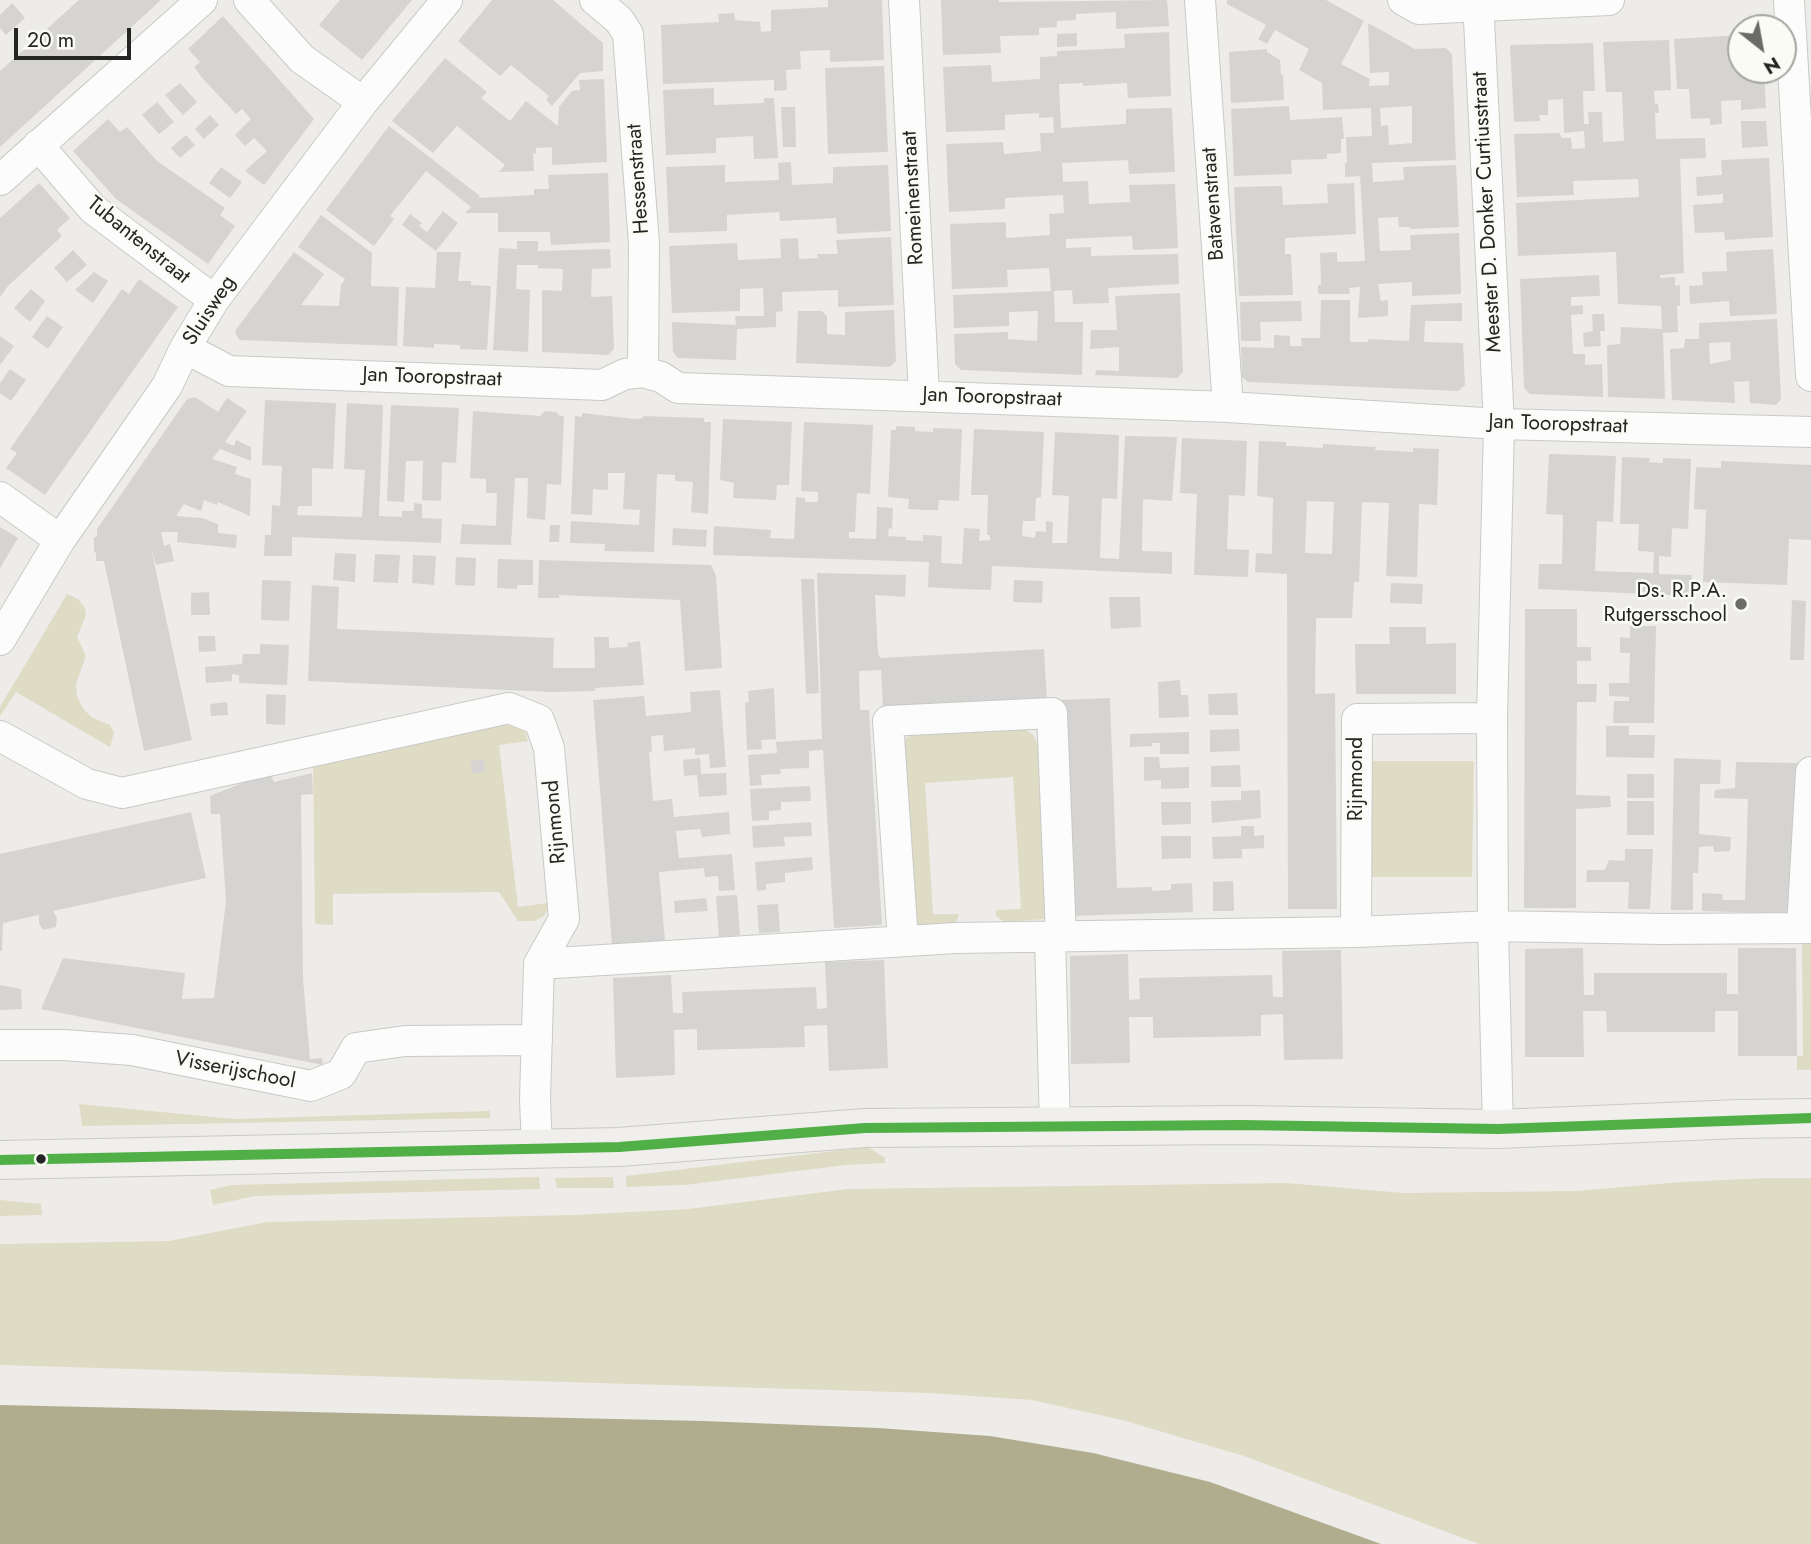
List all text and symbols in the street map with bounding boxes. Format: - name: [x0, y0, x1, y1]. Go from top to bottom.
- scale bar: [18, 14, 135, 58]
- north arrow: [1727, 14, 1797, 84]
- text: 20 m: [27, 25, 74, 55]
- text: N: [1759, 50, 1785, 81]
- street label: Meester D. Donker Curtiusstraat: [1468, 71, 1508, 353]
- street label: Hessenstraat: [623, 123, 655, 235]
- street label: Romeinenstraat: [898, 130, 930, 266]
- street label: Batavenstraat: [1197, 146, 1231, 262]
- street label: Tubantenstraat: [81, 192, 195, 290]
- street label: Sluisweg: [178, 271, 242, 351]
- street label: Jan Tooropstraat: [362, 363, 502, 393]
- street label: Jan Tooropstraat: [922, 383, 1062, 413]
- street label: Jan Tooropstraat: [1488, 410, 1628, 440]
- place label: Ds. R.P.A. Rutgersschool: [1603, 579, 1727, 629]
- marker: Ds. R.P.A. Rutgersschool: [1733, 596, 1749, 612]
- street label: Rijnmond: [1344, 737, 1370, 821]
- street label: Rijnmond: [540, 779, 572, 865]
- street label: Visserijschool: [173, 1047, 297, 1095]
- unlabelled marker: [34, 1152, 48, 1166]

